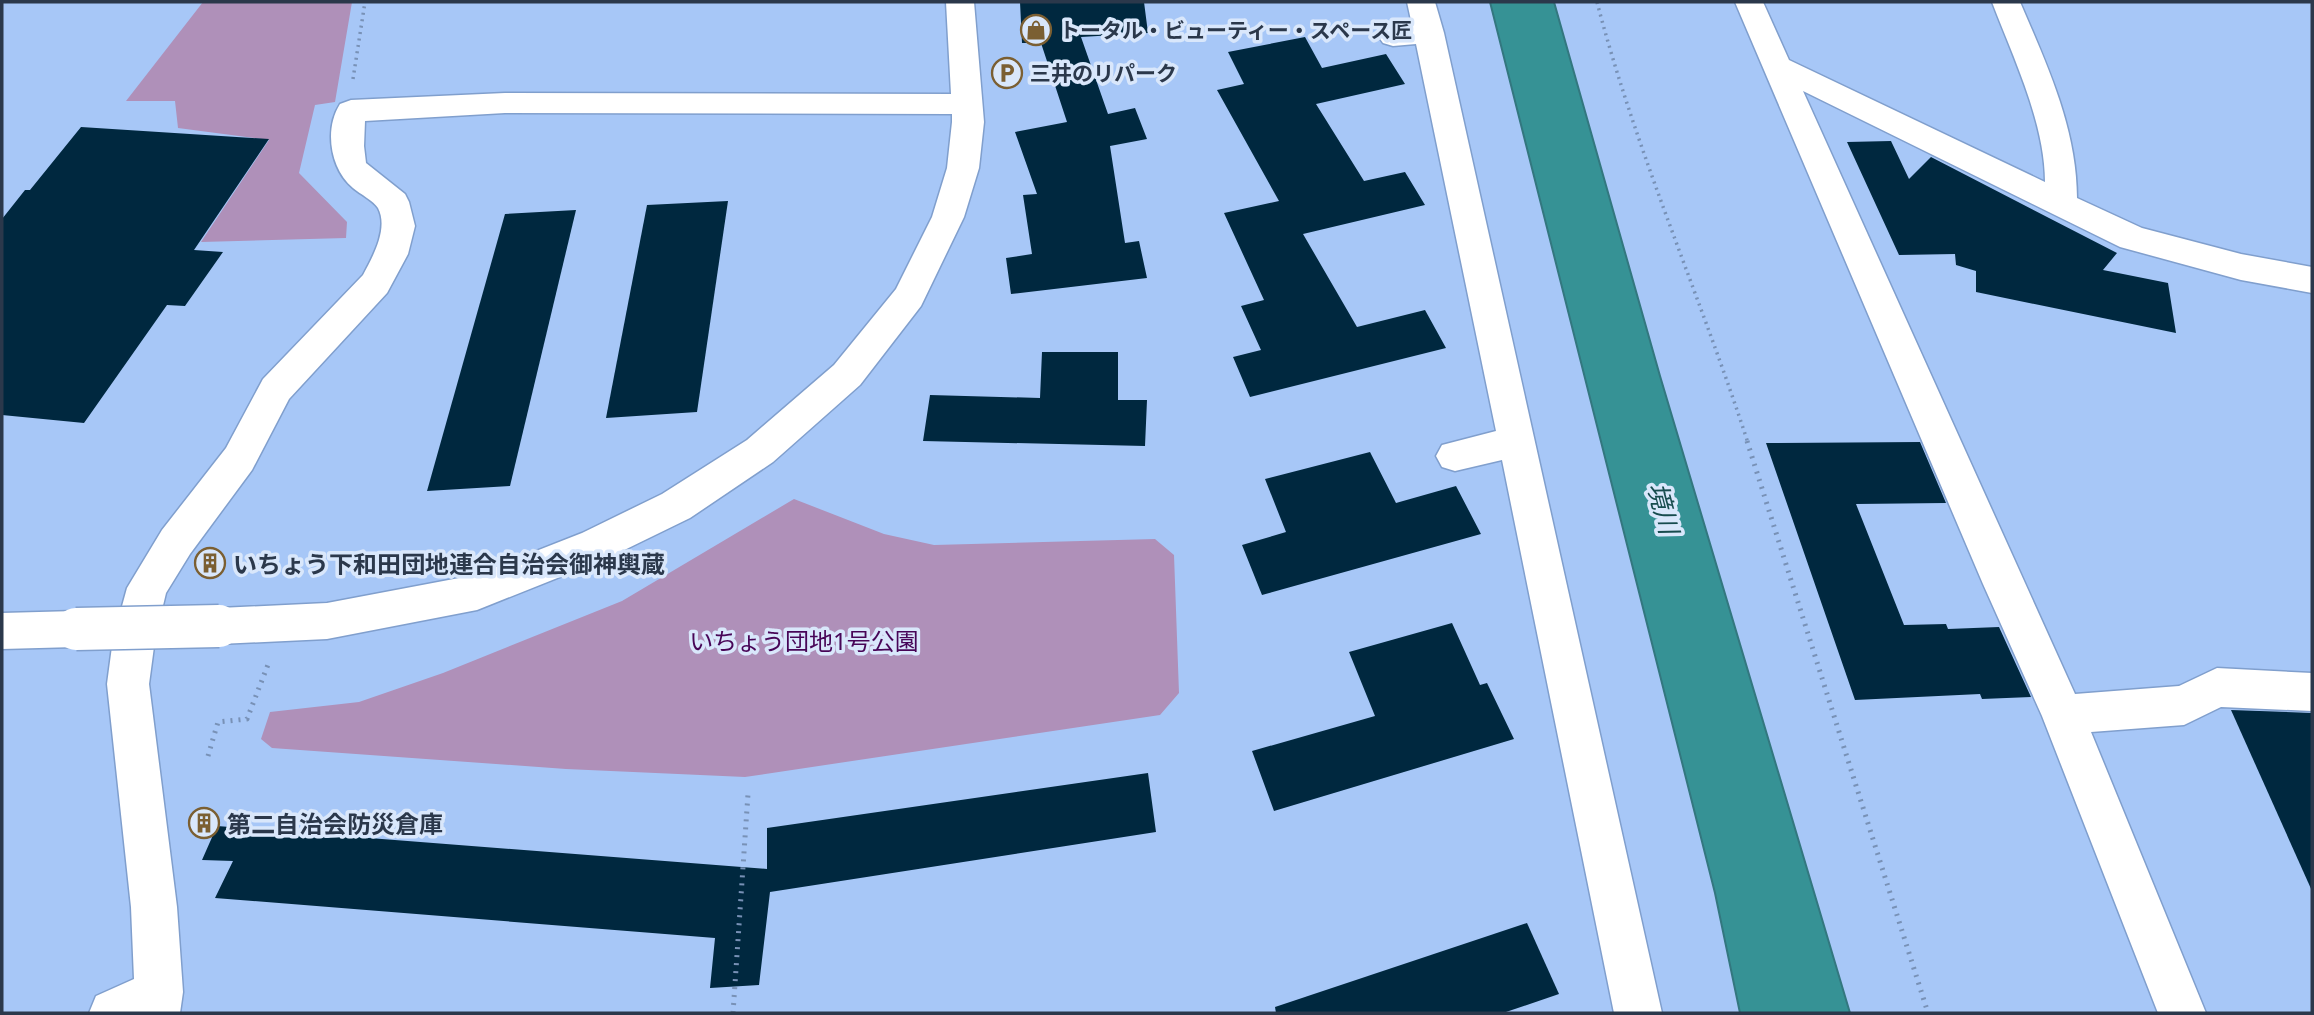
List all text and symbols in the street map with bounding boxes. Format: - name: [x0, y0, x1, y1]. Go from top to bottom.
- shop icon: トータル・ビューティー・スペース匠: [1019, 13, 1053, 47]
- place label: トータル・ビューティー・スペース匠: [1059, 16, 1412, 44]
- parking icon: 三井のリパーク: [990, 56, 1024, 90]
- place label: 三井のリパーク: [1030, 59, 1177, 87]
- water label: 境川: [1640, 478, 1689, 541]
- building icon: いちょう下和田団地連合自治会御神輿蔵: [193, 546, 227, 580]
- place label: いちょう下和田団地連合自治会御神輿蔵: [233, 547, 665, 580]
- park label: いちょう団地1号公園: [689, 624, 919, 657]
- building icon: 第二自治会防災倉庫: [187, 806, 221, 840]
- place label: 第二自治会防災倉庫: [227, 807, 443, 840]

